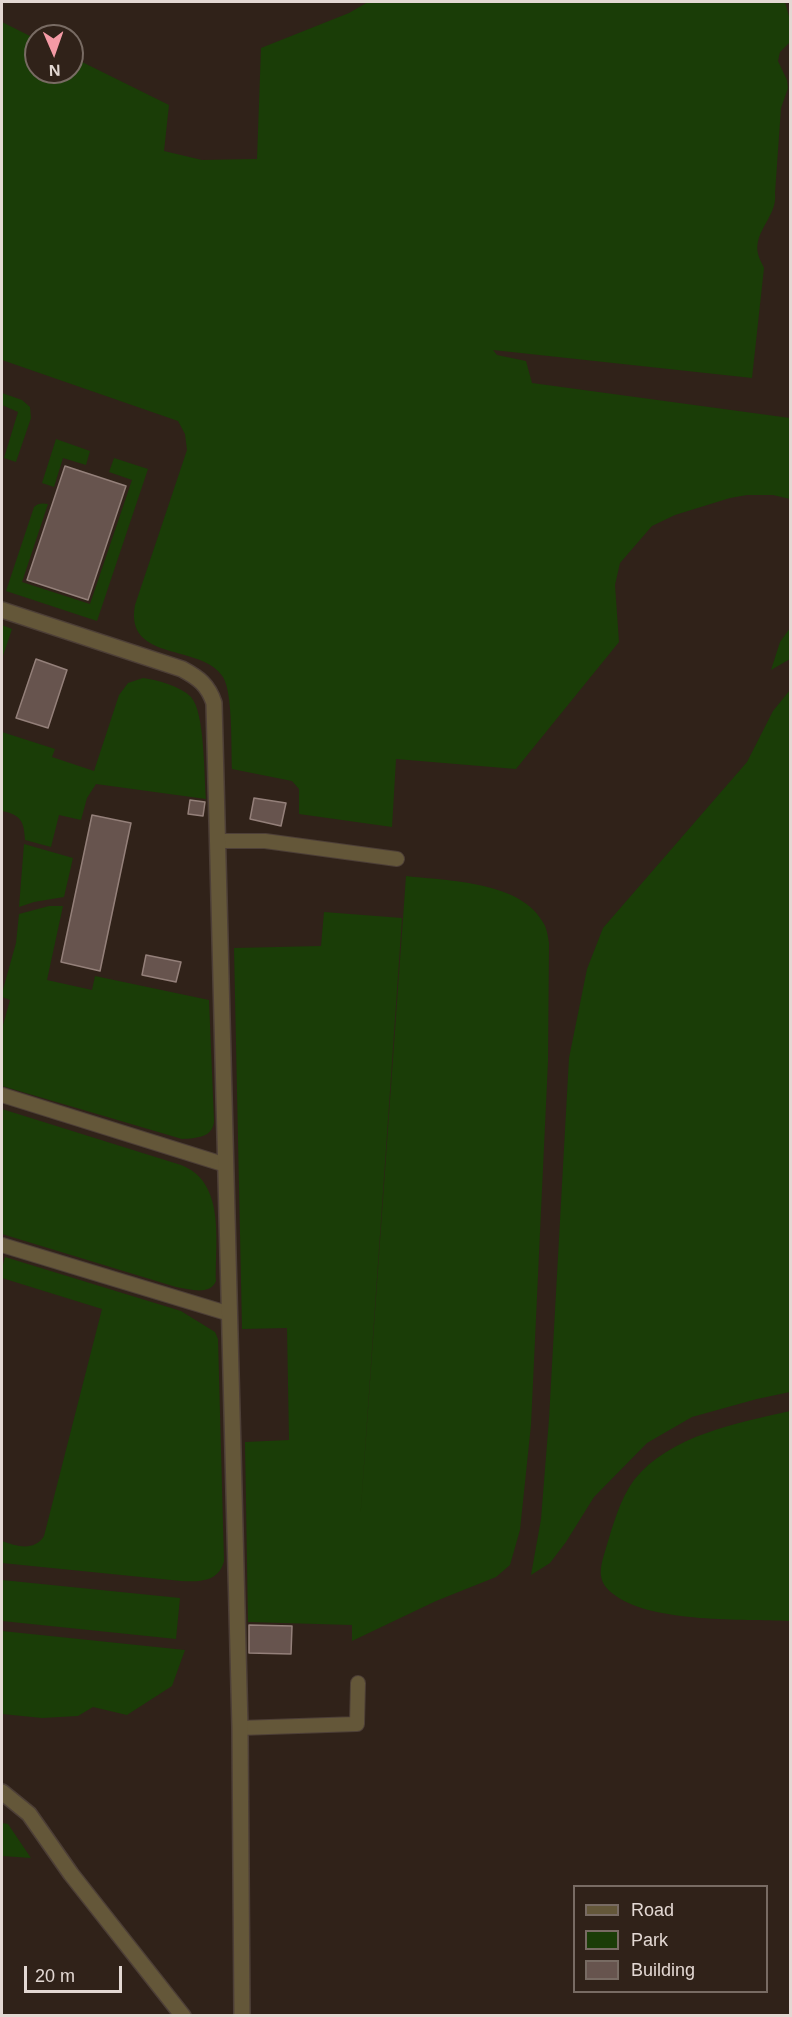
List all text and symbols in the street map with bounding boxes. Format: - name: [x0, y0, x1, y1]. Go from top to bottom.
- north arrow: [24, 24, 84, 84]
- text: N: [49, 62, 61, 79]
- legend: [573, 1885, 768, 1993]
- text: Road: [631, 1900, 674, 1920]
- text: Park: [631, 1930, 668, 1950]
- scale bar: [27, 1954, 124, 1992]
- text: Building: [631, 1960, 695, 1980]
- text: 20 m: [35, 1966, 75, 1986]

